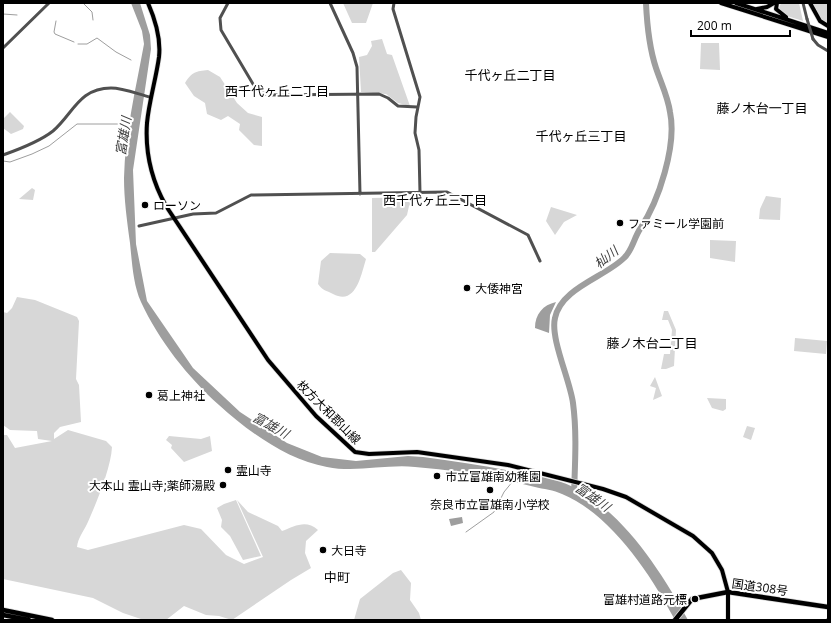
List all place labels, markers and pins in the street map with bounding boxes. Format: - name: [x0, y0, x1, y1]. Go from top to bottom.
- place label: ローソン: [153, 197, 201, 214]
- marker: ローソン: [140, 200, 150, 210]
- place label: ファミール学園前: [628, 215, 724, 232]
- marker: ファミール学園前: [615, 218, 625, 228]
- place label: 大倭神宮: [475, 280, 523, 297]
- marker: 大倭神宮: [462, 283, 472, 293]
- place label: 葛上神社: [157, 387, 205, 404]
- marker: 葛上神社: [144, 390, 154, 400]
- place label: 霊山寺: [236, 462, 272, 479]
- marker: 霊山寺: [223, 465, 233, 475]
- place label: 市立富雄南幼稚園: [445, 468, 541, 485]
- marker: 市立富雄南幼稚園: [432, 471, 442, 481]
- place label: 大本山 霊山寺;薬師湯殿: [89, 477, 215, 494]
- marker: 大本山 霊山寺;薬師湯殿: [218, 480, 228, 490]
- marker: 奈良市立富雄南小学校: [485, 485, 495, 495]
- place label: 奈良市立富雄南小学校: [430, 496, 550, 513]
- place label: 大日寺: [331, 542, 367, 559]
- marker: 大日寺: [318, 545, 328, 555]
- place label: 富雄村道路元標: [603, 591, 687, 608]
- marker: 富雄村道路元標: [690, 594, 700, 604]

